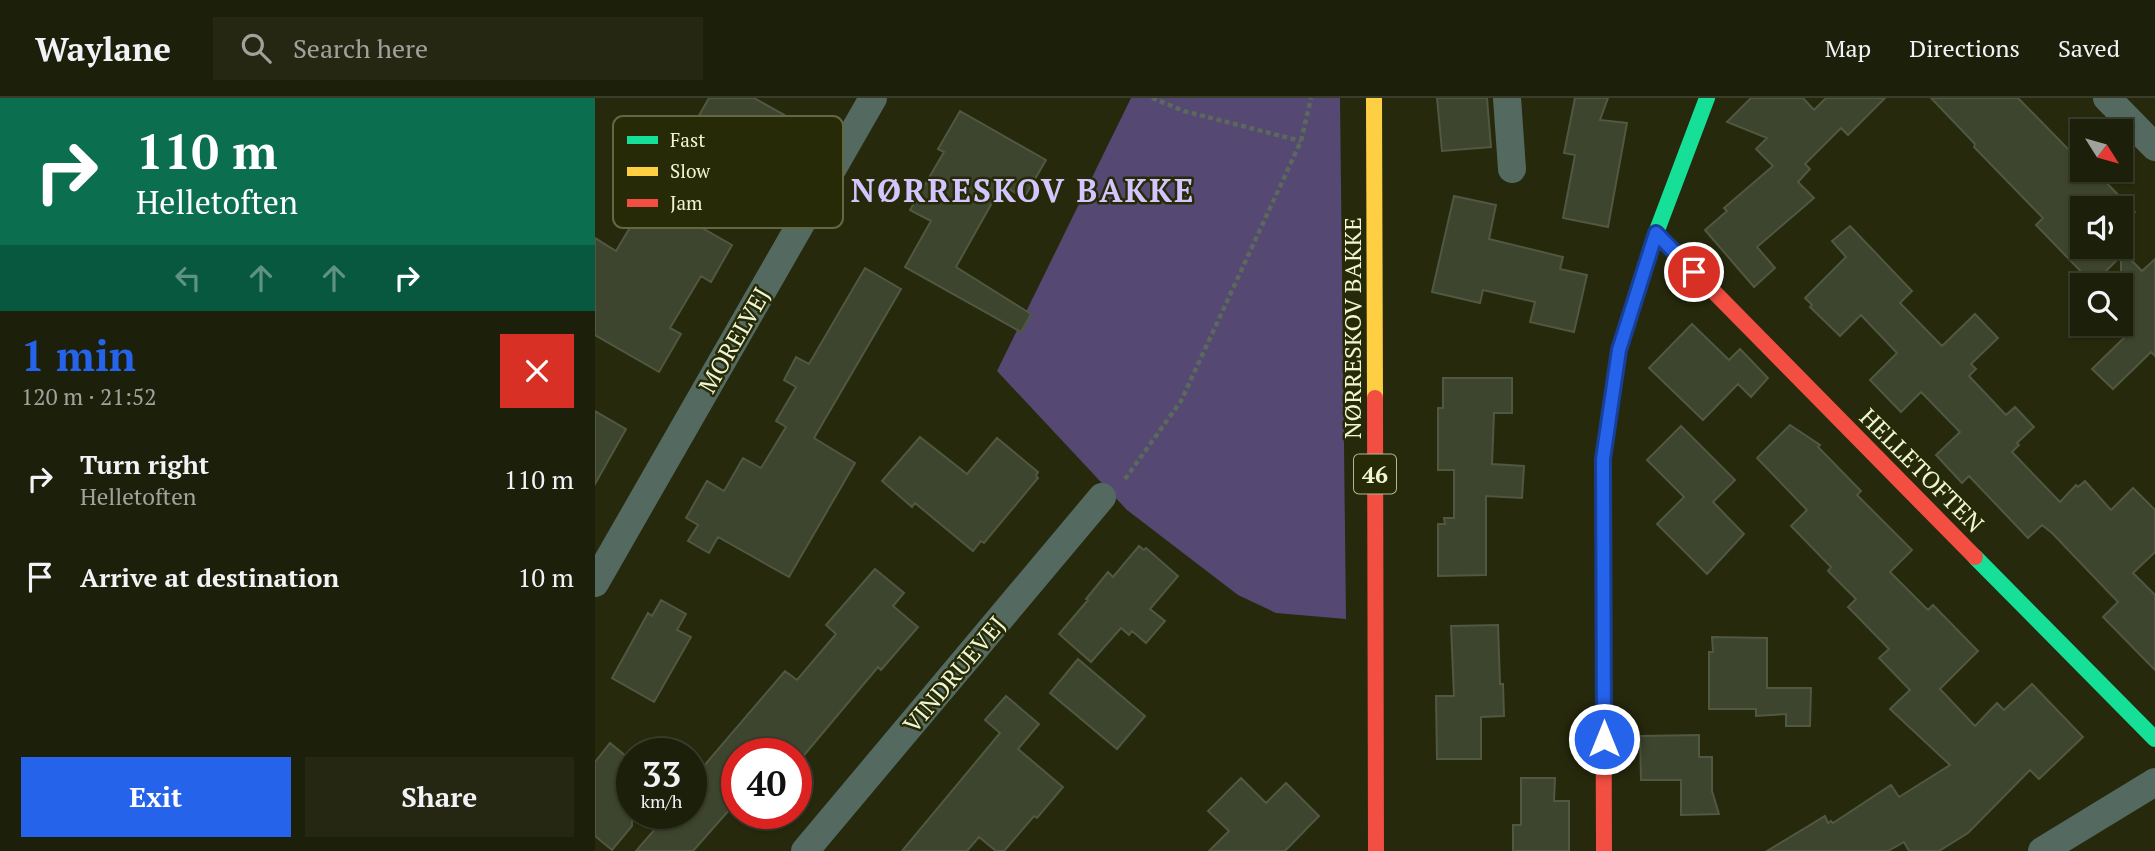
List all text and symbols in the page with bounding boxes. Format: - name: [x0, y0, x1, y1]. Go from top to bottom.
- search box: [213, 17, 703, 80]
- text: Waylane: [35, 27, 171, 70]
- icon: search: [237, 29, 275, 67]
- text: Search here: [293, 31, 428, 65]
- text: Map: [1825, 32, 1871, 64]
- text: Directions: [1909, 32, 2020, 64]
- text: Saved: [2058, 32, 2120, 64]
- legend: [613, 116, 843, 228]
- text: 110 m: [136, 118, 278, 183]
- north arrow: [2070, 119, 2133, 182]
- map controls: [2070, 119, 2133, 336]
- icon: right: [21, 126, 112, 217]
- text: Fast: [670, 127, 705, 152]
- text: Slow: [670, 158, 711, 183]
- district label: NØRRESKOV BAKKE: [851, 169, 1195, 211]
- text: Helletoften: [136, 181, 298, 223]
- text: Jam: [670, 190, 703, 215]
- button: sound: [2070, 196, 2133, 259]
- street label: NØRRESKOV BAKKE: [1336, 217, 1368, 439]
- pin: [1664, 242, 1724, 302]
- icon: arrive: [1675, 253, 1713, 291]
- icon: left: [169, 259, 207, 297]
- icon: ahead: [242, 259, 280, 297]
- icon: ahead: [315, 259, 353, 297]
- icon: right: [388, 259, 426, 297]
- button: search: [2070, 273, 2133, 336]
- street label: MORELVEJ: [691, 281, 777, 399]
- text: 1 min: [21, 327, 136, 383]
- button: close: [500, 334, 574, 408]
- text: 120 m · 21:52: [21, 381, 156, 412]
- street label: HELLETOFTEN: [1853, 401, 1991, 539]
- text: Turn right: [80, 447, 209, 481]
- road number: 46: [1354, 454, 1396, 494]
- icon: right: [21, 460, 59, 498]
- text: 110 m: [504, 462, 574, 496]
- text: Helletoften: [80, 481, 196, 512]
- icon: arrive: [21, 558, 59, 596]
- text: Arrive at destination: [80, 560, 339, 594]
- text: 10 m: [518, 560, 574, 594]
- street label: VINDRUEVEJ: [896, 609, 1012, 739]
- position arrow: [1567, 702, 1641, 776]
- speed limit sign: 40: [721, 738, 812, 829]
- text: 33: [642, 751, 681, 797]
- button: Exit: [21, 757, 291, 837]
- button: Share: [305, 757, 574, 837]
- text: km/h: [641, 789, 682, 813]

